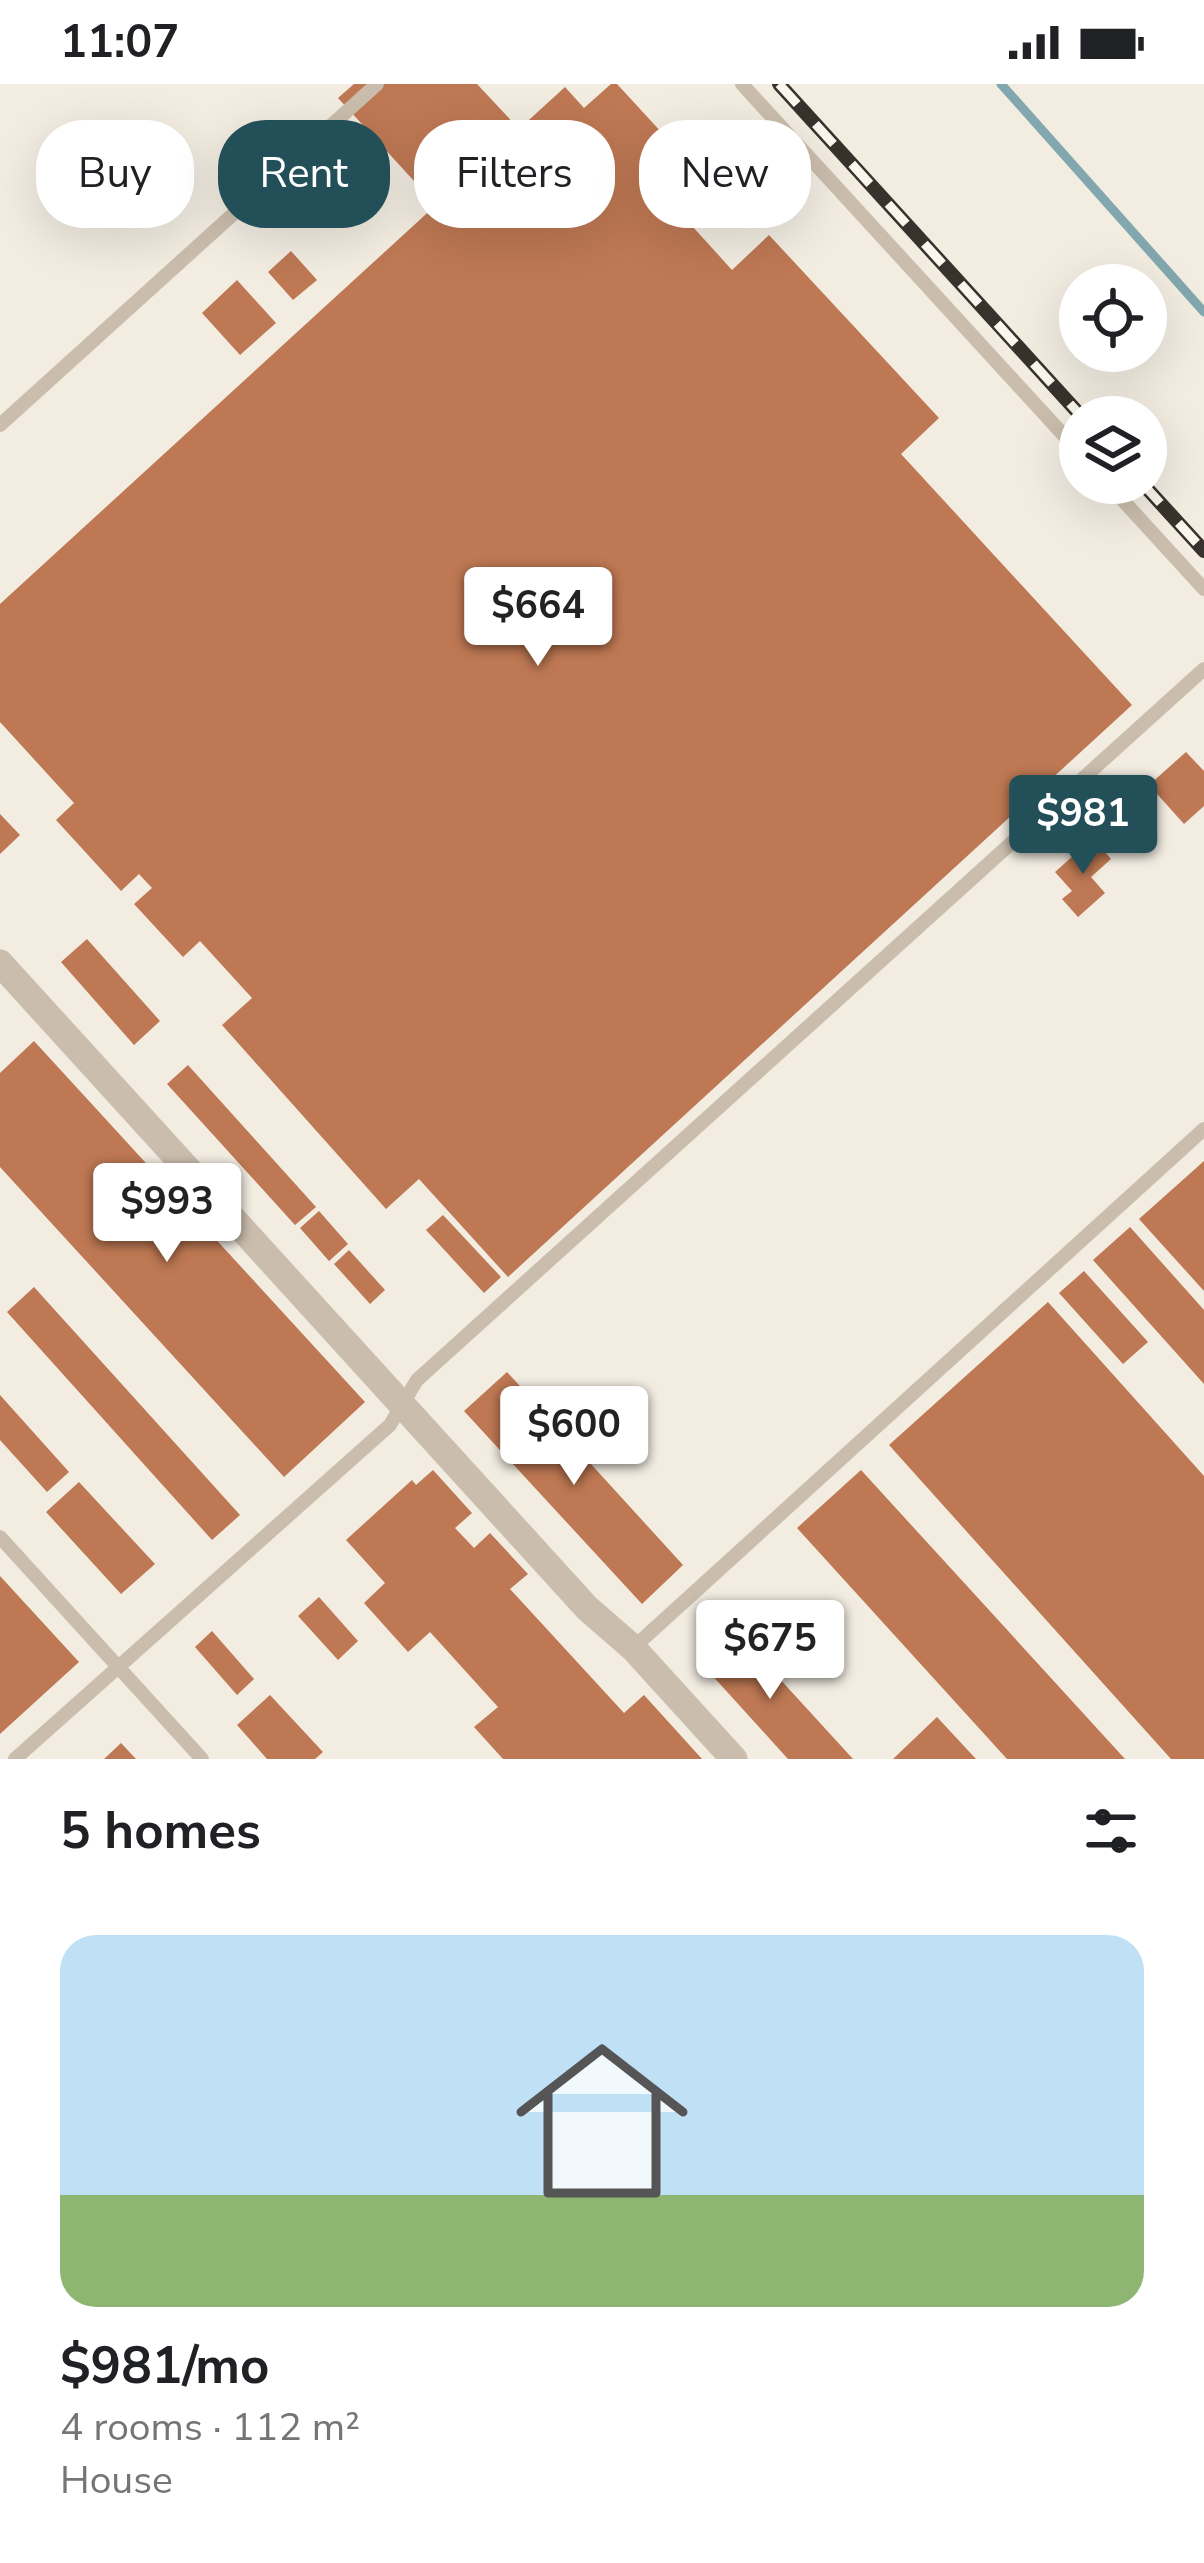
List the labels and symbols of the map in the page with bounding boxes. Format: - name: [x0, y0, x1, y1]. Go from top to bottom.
- pin: $664: [467, 567, 609, 669]
- pin: $981: [1012, 775, 1154, 877]
- pin: $993: [96, 1163, 238, 1265]
- pin: $600: [503, 1386, 645, 1488]
- pin: $675: [699, 1600, 841, 1702]

